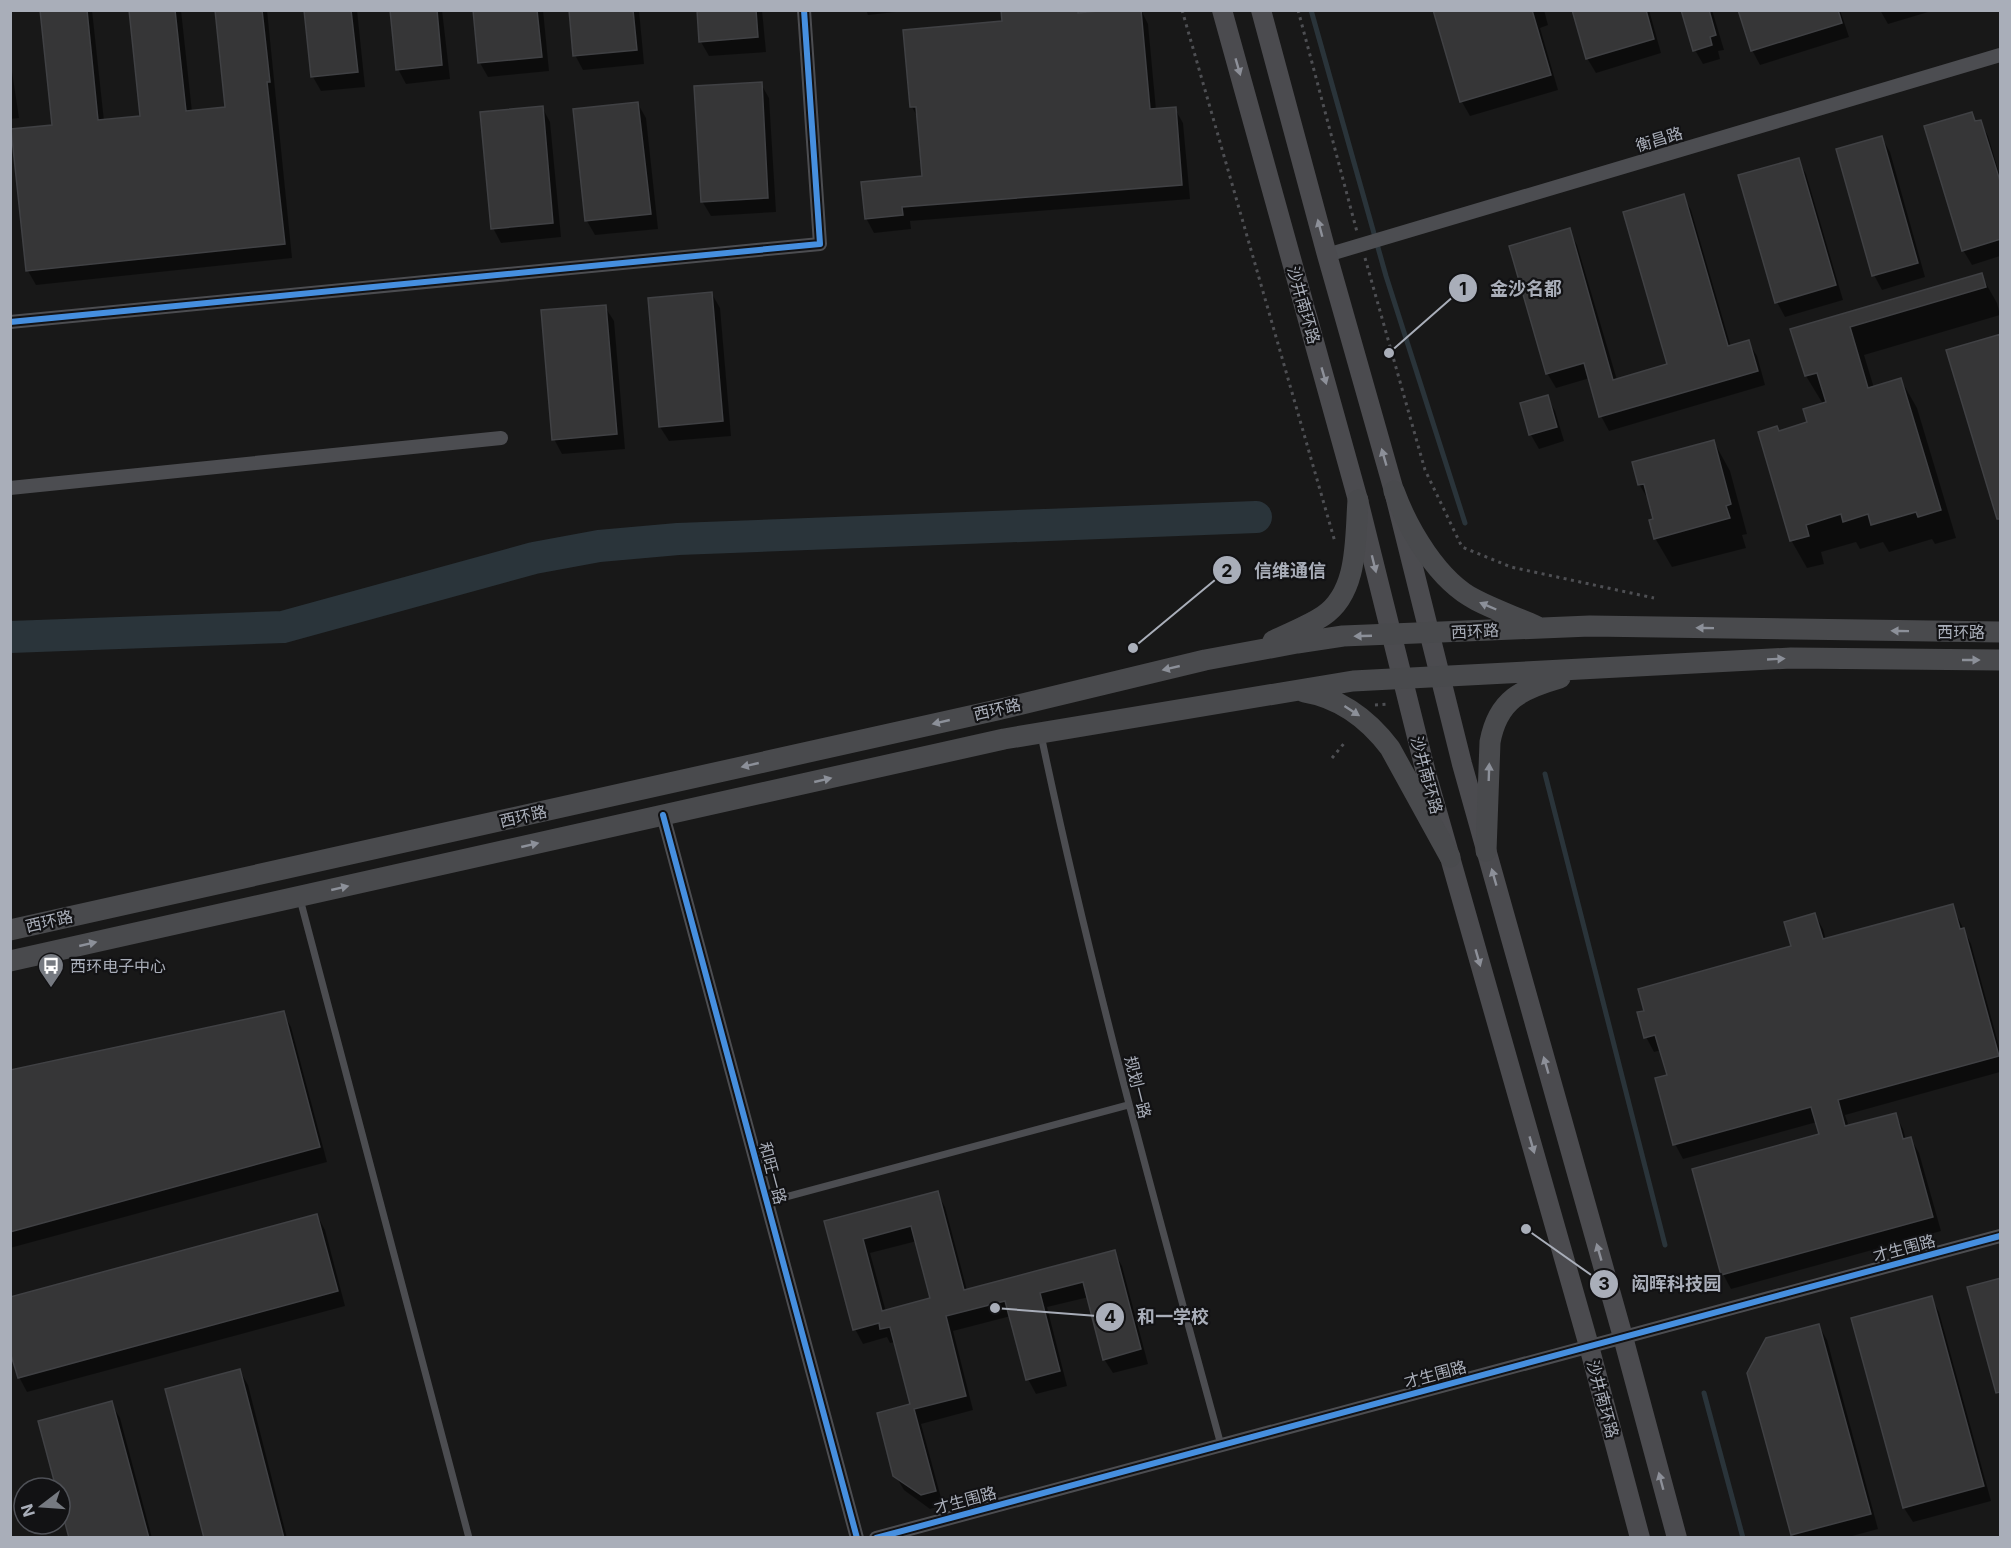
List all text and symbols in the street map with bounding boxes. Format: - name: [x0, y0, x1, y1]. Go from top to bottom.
- one-way arrow: [1234, 58, 1243, 76]
- street label: 衡昌路: [1633, 122, 1685, 156]
- one-way arrow: [1315, 219, 1324, 237]
- street label: 沙井南环路: [1283, 264, 1325, 346]
- callout: 金沙名都: [1448, 270, 1574, 306]
- text: 1: [1459, 278, 1467, 299]
- text: 金沙名都: [1490, 278, 1562, 299]
- one-way arrow: [1320, 367, 1329, 385]
- one-way arrow: [1379, 447, 1389, 466]
- callout: 信维通信: [1212, 552, 1338, 588]
- one-way arrow: [1370, 555, 1380, 574]
- text: 2: [1221, 560, 1233, 581]
- text: 信维通信: [1254, 560, 1326, 581]
- one-way arrow: [1479, 600, 1497, 610]
- street label: 西环路: [1451, 620, 1499, 642]
- street label: 西环路: [1937, 622, 1985, 642]
- one-way arrow: [1696, 623, 1715, 633]
- one-way arrow: [1891, 627, 1910, 636]
- one-way arrow: [1354, 631, 1373, 640]
- one-way arrow: [1767, 655, 1786, 664]
- one-way arrow: [1962, 655, 1981, 665]
- one-way arrow: [1162, 664, 1181, 674]
- street label: 西环路: [971, 694, 1023, 724]
- one-way arrow: [1343, 705, 1359, 717]
- one-way arrow: [931, 718, 950, 728]
- street label: 沙井南环路: [1407, 734, 1447, 816]
- one-way arrow: [741, 760, 760, 770]
- one-way arrow: [1484, 762, 1494, 781]
- one-way arrow: [814, 774, 832, 784]
- street label: 西环路: [497, 801, 549, 831]
- one-way arrow: [521, 840, 540, 849]
- one-way arrow: [1488, 868, 1498, 886]
- one-way arrow: [331, 882, 349, 892]
- street label: 西环路: [23, 906, 75, 936]
- one-way arrow: [79, 938, 97, 948]
- one-way arrow: [1474, 949, 1484, 967]
- bus stop icon: 西环电子中心: [36, 951, 66, 989]
- place label: 西环电子中心: [70, 956, 166, 976]
- street label: 规划一路: [1121, 1054, 1155, 1120]
- one-way arrow: [1541, 1055, 1550, 1073]
- one-way arrow: [1528, 1137, 1537, 1155]
- street label: 和旺一路: [755, 1139, 791, 1207]
- street label: 才生围路: [1870, 1230, 1938, 1266]
- one-way arrow: [1594, 1243, 1603, 1261]
- callout: 闳晖科技园: [1589, 1266, 1733, 1302]
- text: 3: [1598, 1273, 1610, 1294]
- text: 闳晖科技园: [1631, 1273, 1721, 1294]
- callout: 和一学校: [1095, 1299, 1221, 1335]
- text: 4: [1104, 1306, 1116, 1327]
- text: 和一学校: [1137, 1306, 1209, 1327]
- street label: 才生围路: [1401, 1356, 1469, 1392]
- street label: 沙井南环路: [1583, 1358, 1623, 1440]
- one-way arrow: [1656, 1472, 1666, 1490]
- north arrow: [12, 1476, 72, 1536]
- street label: 才生围路: [931, 1482, 999, 1518]
- text: N: [16, 1502, 39, 1519]

